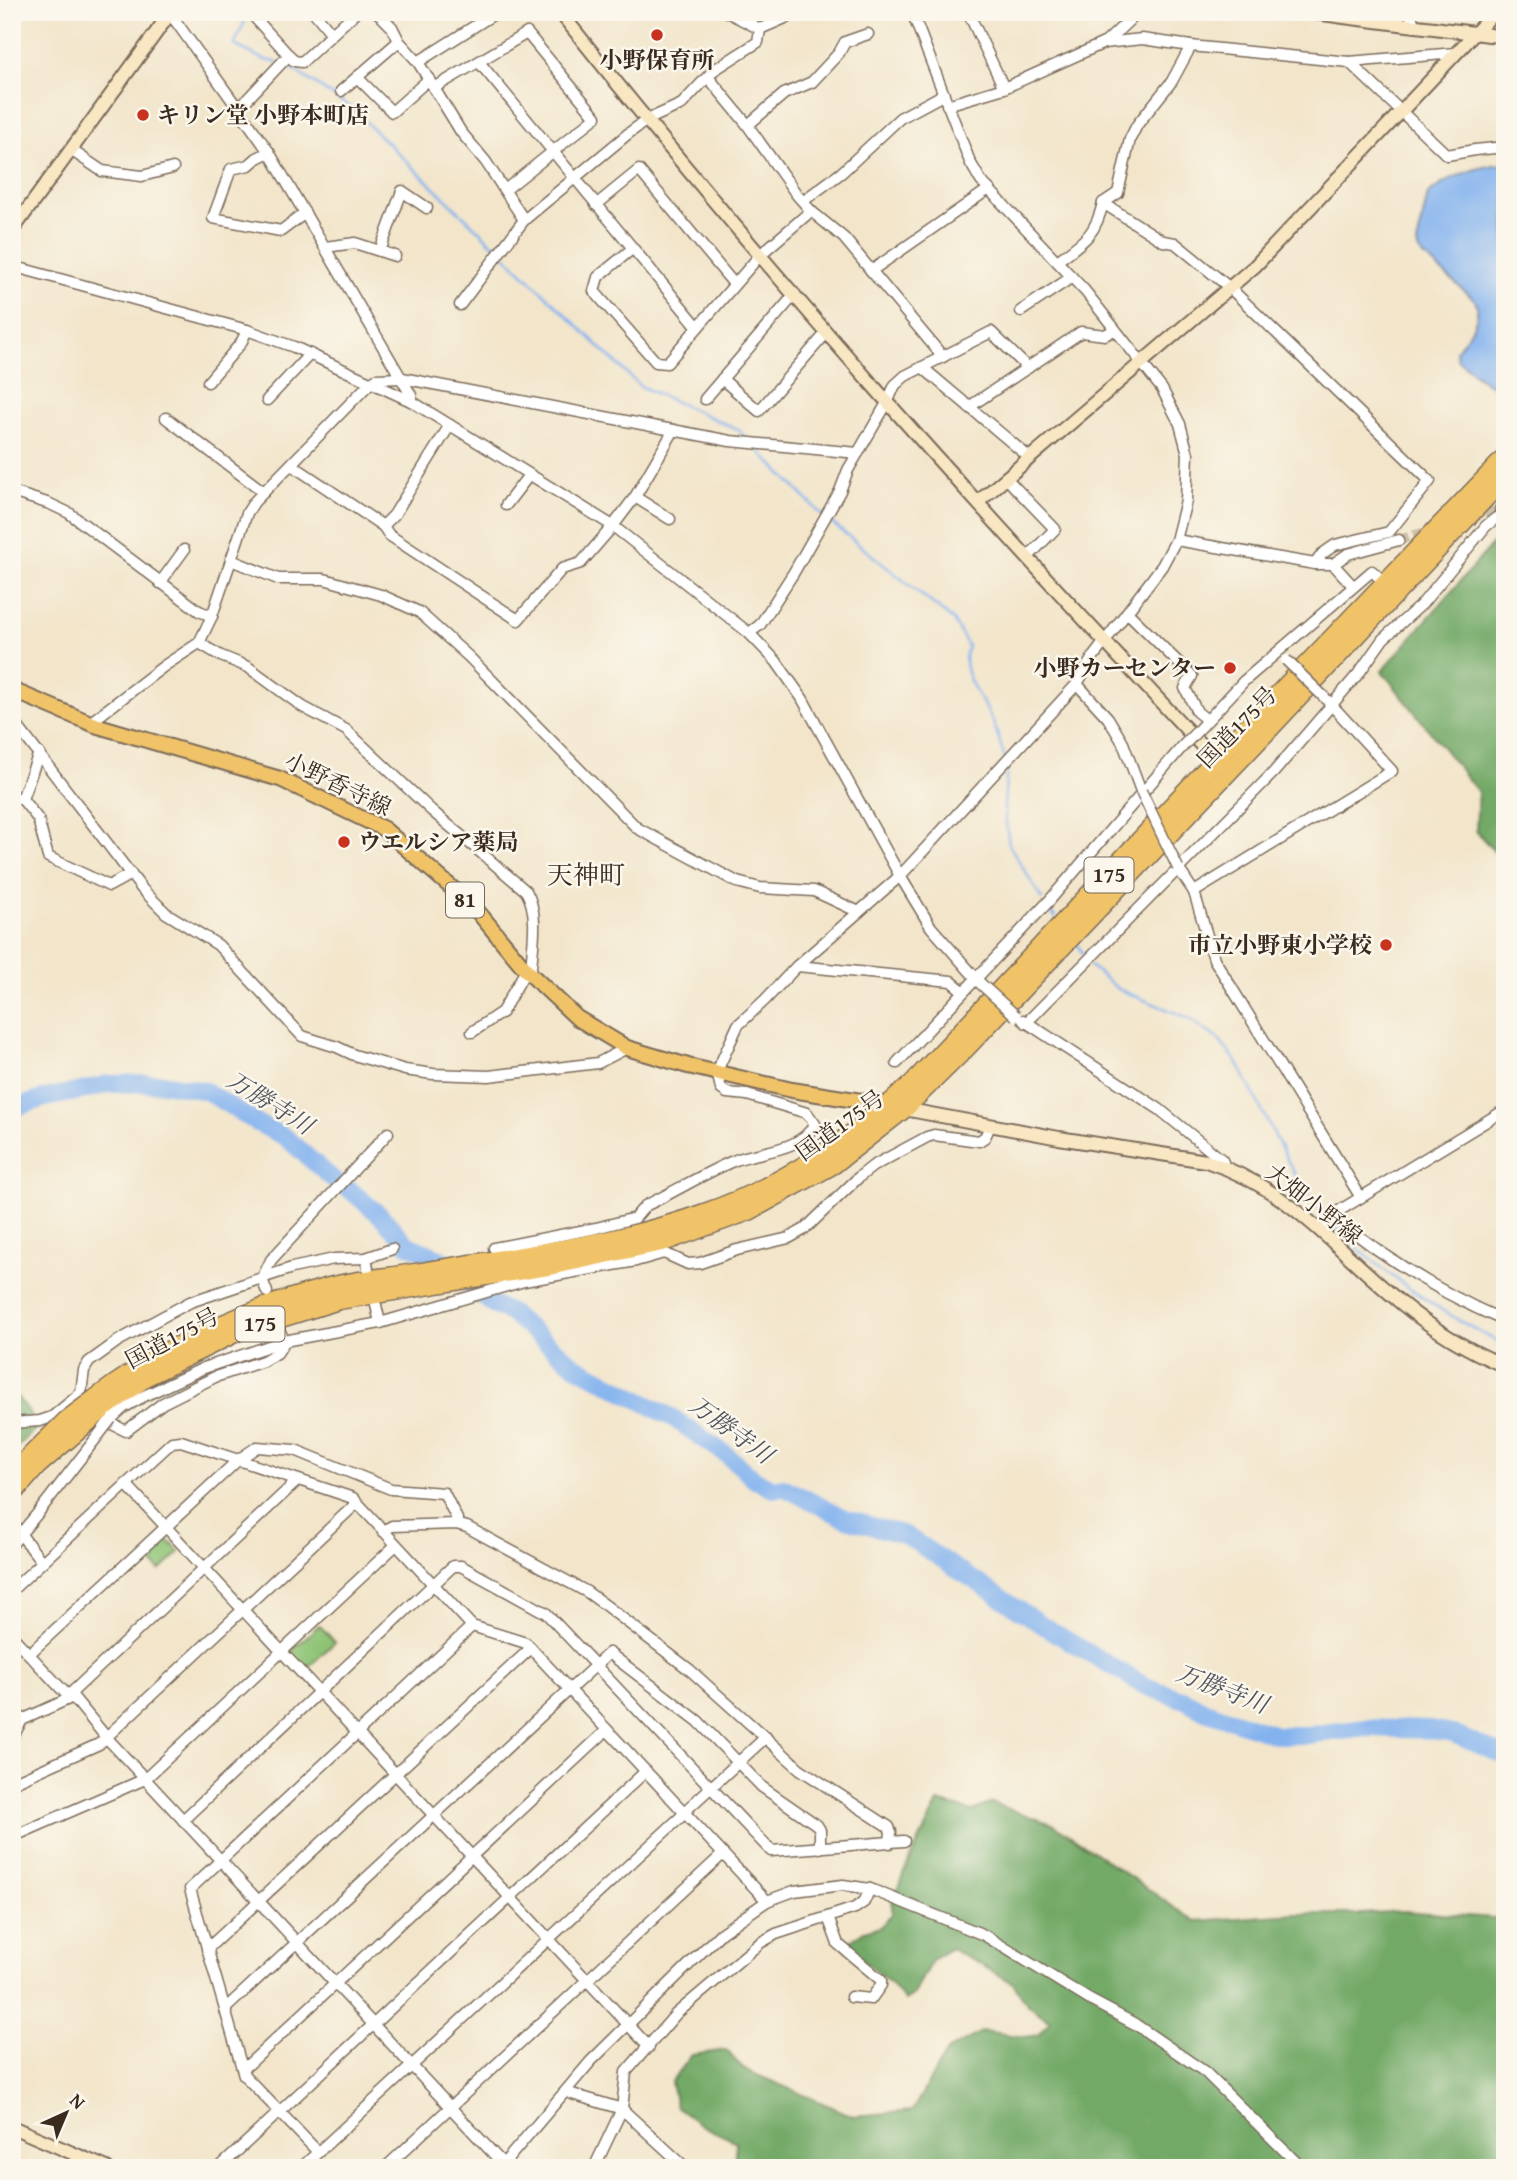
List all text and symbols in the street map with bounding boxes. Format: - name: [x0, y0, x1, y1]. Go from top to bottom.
- marker: 小野保育所: [649, 27, 665, 43]
- place label: 小野保育所: [600, 43, 715, 76]
- place label: キリン堂 小野本町店: [157, 98, 369, 131]
- marker: キリン堂 小野本町店: [135, 107, 151, 123]
- place label: 小野カーセンター: [1033, 651, 1216, 684]
- marker: 小野カーセンター: [1222, 660, 1238, 676]
- street label: 国道175号: [1189, 678, 1284, 775]
- street label: 小野香寺線: [279, 744, 397, 824]
- place label: ウエルシア薬局: [358, 825, 518, 858]
- marker: ウエルシア薬局: [336, 834, 352, 850]
- district label: 天神町: [547, 855, 625, 894]
- road number: 175: [1084, 858, 1134, 892]
- road number: 81: [446, 883, 484, 918]
- place label: 市立小野東小学校: [1188, 928, 1372, 961]
- marker: 市立小野東小学校: [1378, 937, 1394, 953]
- water label: 万勝寺川: [220, 1062, 323, 1144]
- street label: 国道175号: [789, 1081, 891, 1168]
- street label: 大畑小野線: [1259, 1155, 1370, 1252]
- street label: 国道175号: [119, 1299, 225, 1376]
- road number: 175: [236, 1306, 284, 1342]
- water label: 万勝寺川: [682, 1387, 783, 1474]
- water label: 万勝寺川: [1171, 1655, 1276, 1723]
- north arrow: [32, 2078, 102, 2148]
- text: N: [64, 2086, 92, 2115]

